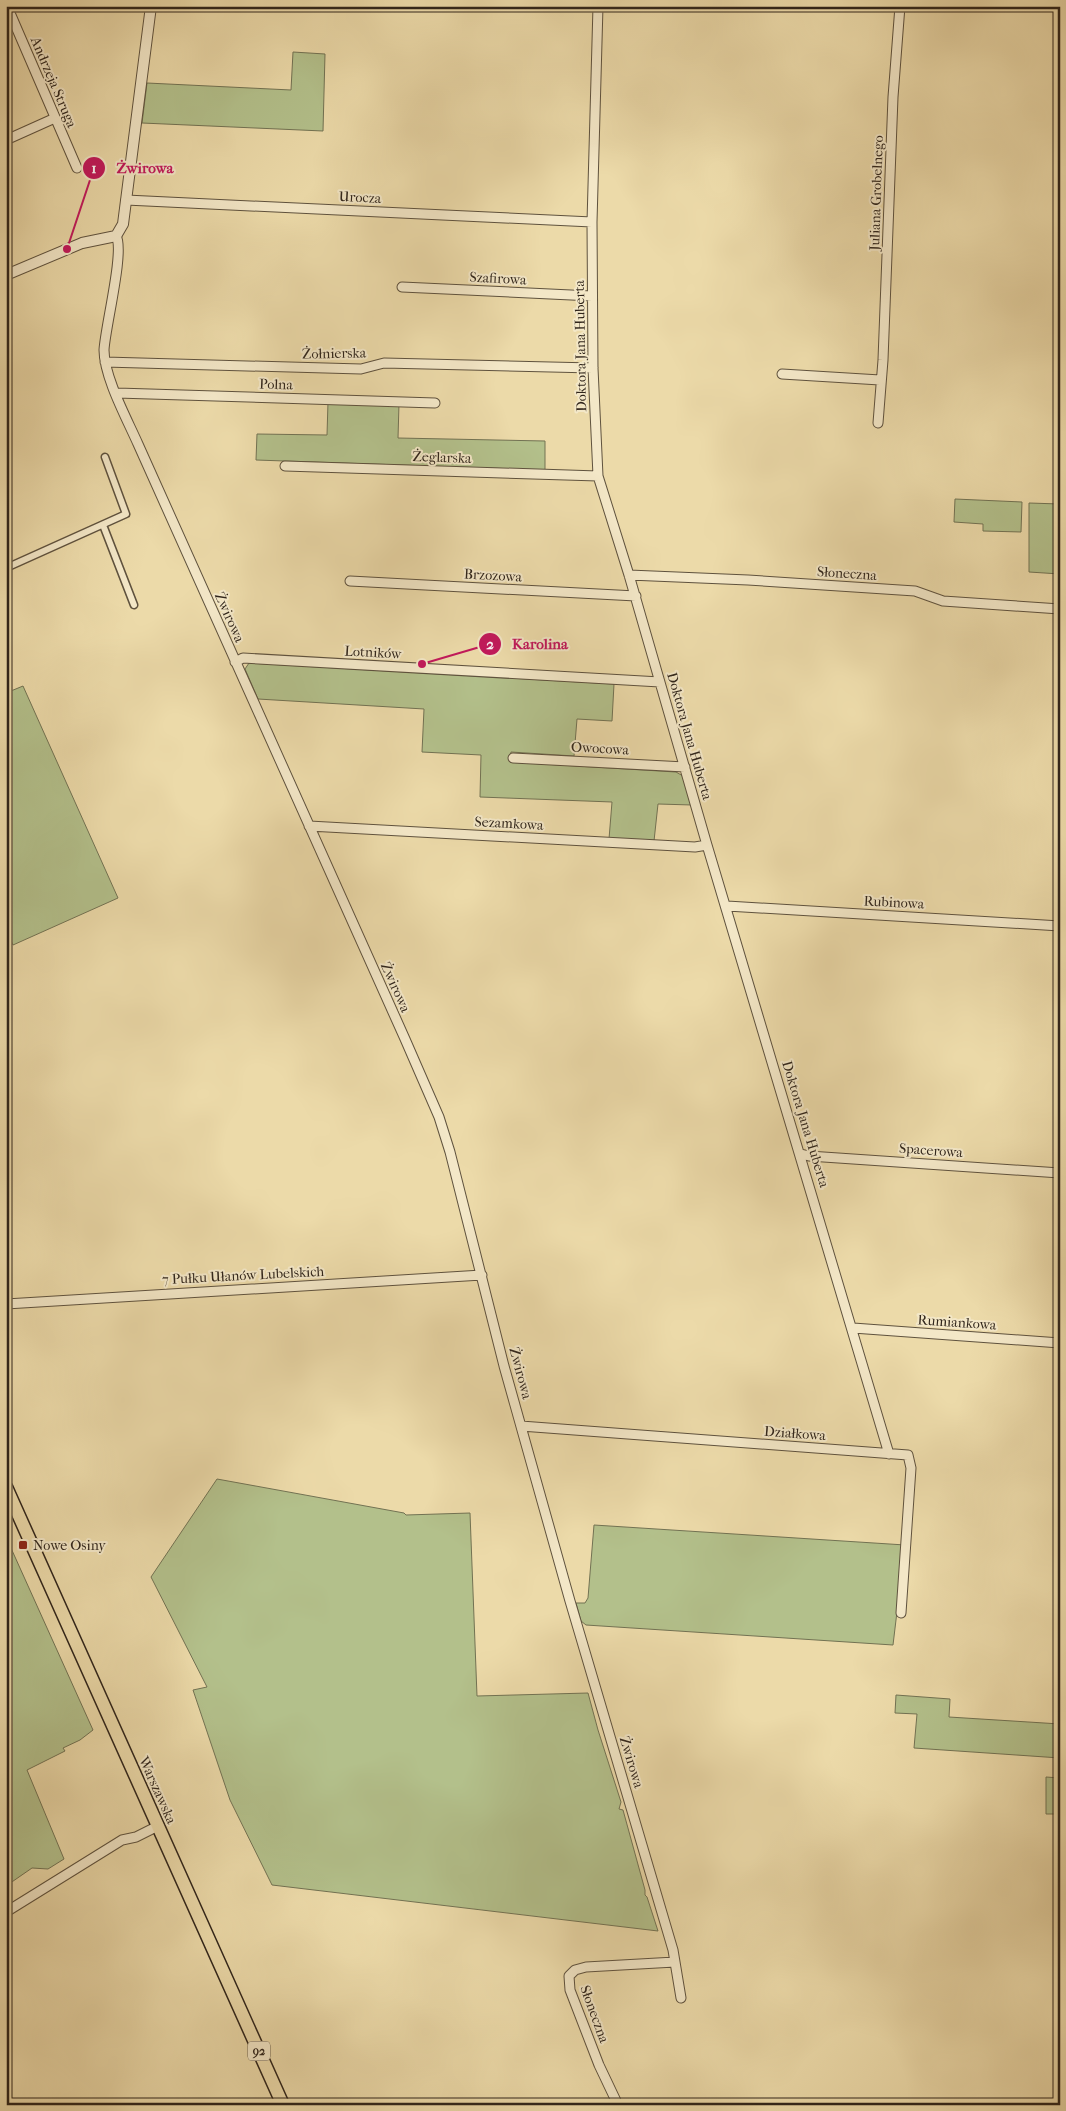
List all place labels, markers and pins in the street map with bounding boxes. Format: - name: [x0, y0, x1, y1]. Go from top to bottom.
- callout: Żwirowa: [81, 153, 183, 183]
- callout: Karolina: [477, 629, 578, 659]
- place label: Nowe Osiny: [33, 1537, 106, 1554]
- marker: Nowe Osiny: [17, 1539, 29, 1551]

